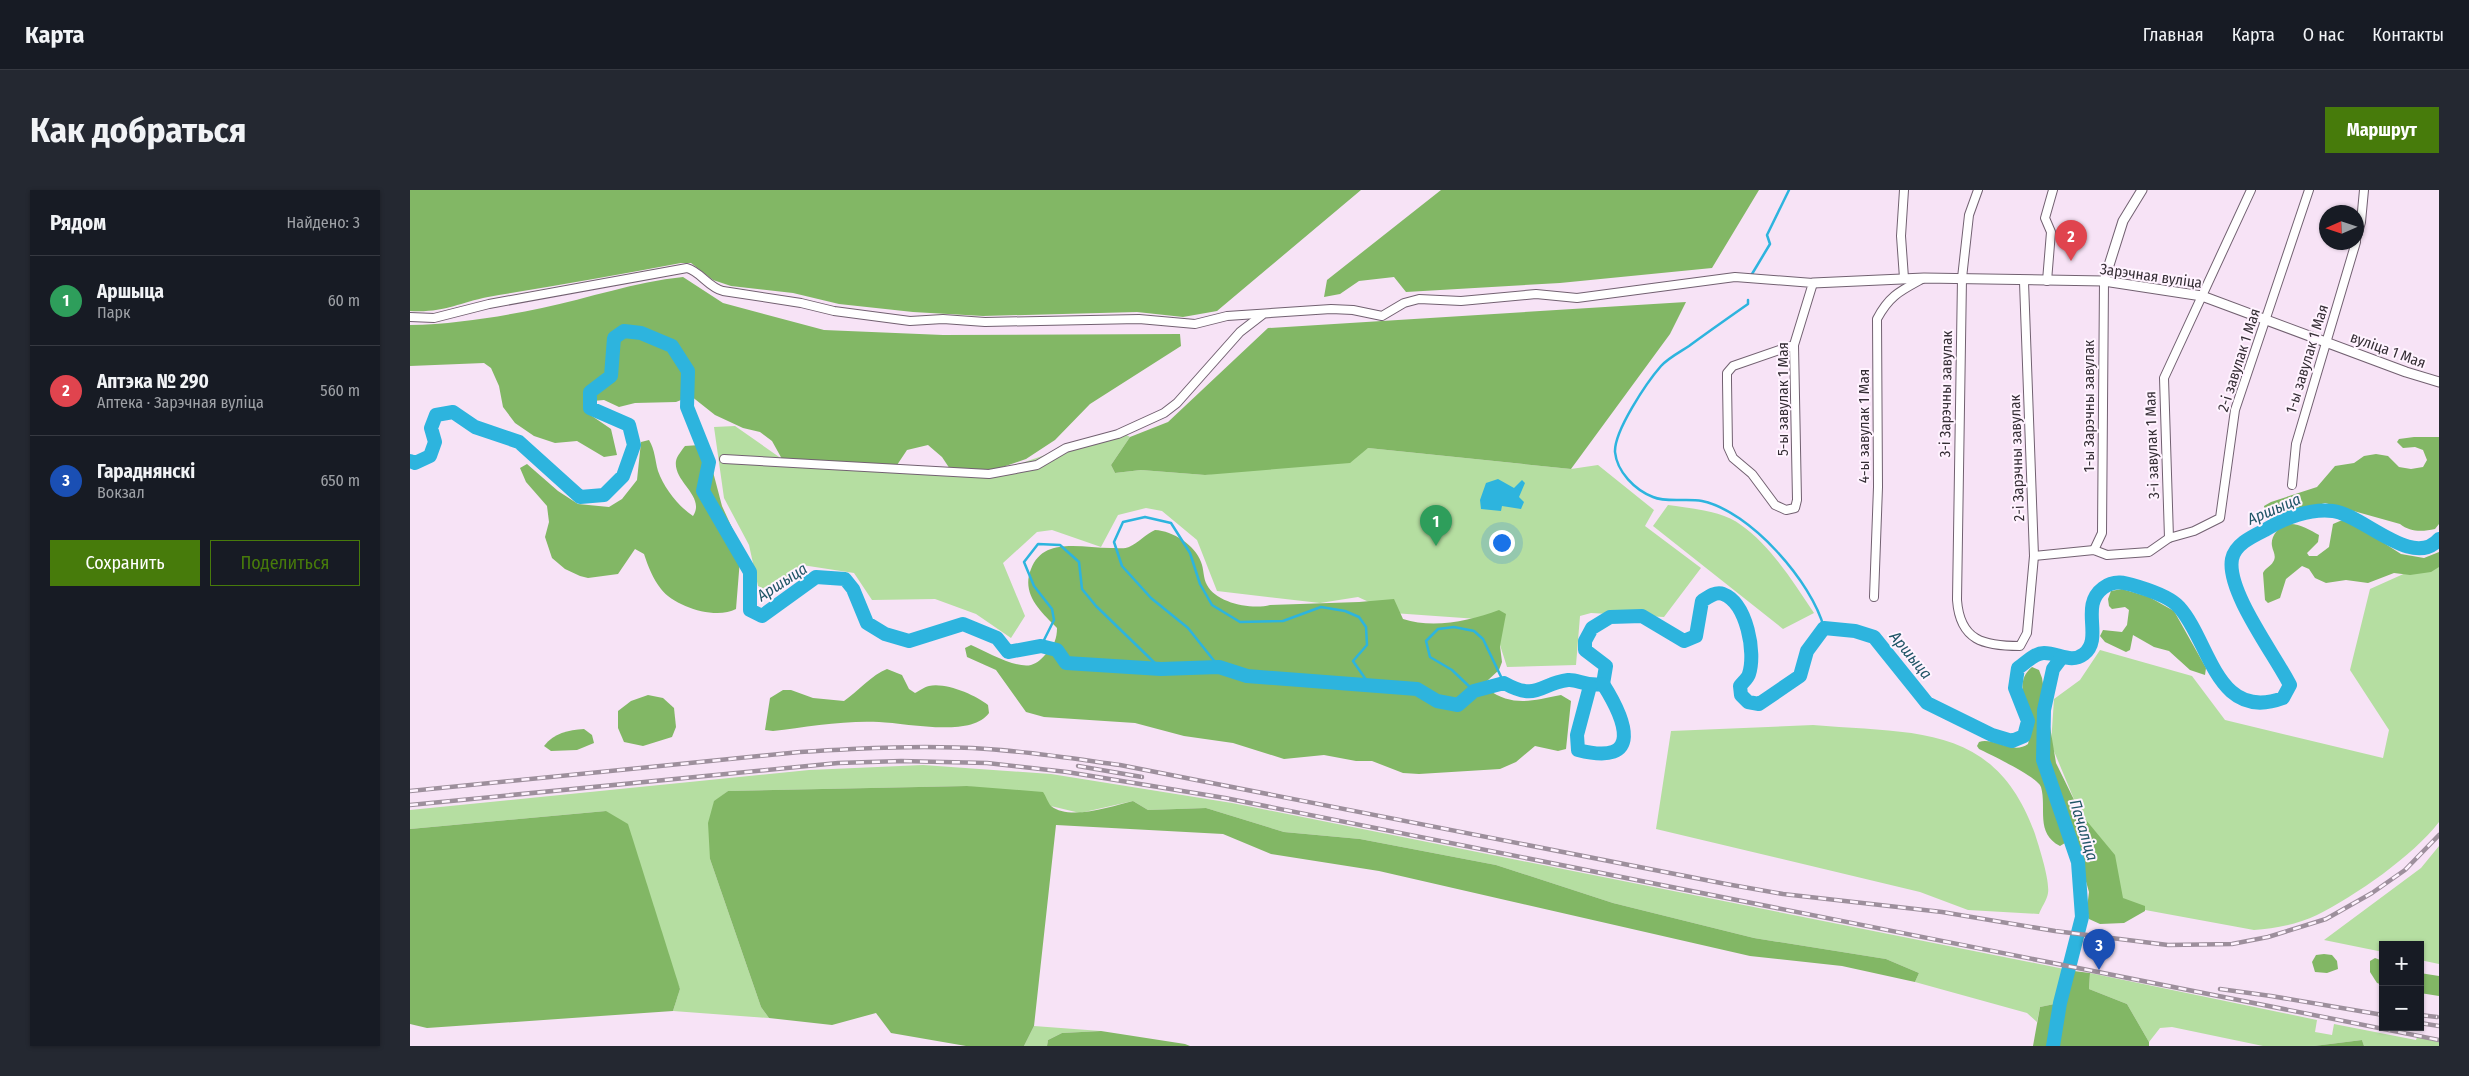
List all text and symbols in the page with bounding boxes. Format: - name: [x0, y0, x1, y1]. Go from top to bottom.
- text: Карта: [25, 21, 84, 49]
- text: Главная: [2143, 24, 2204, 46]
- text: Карта: [2232, 24, 2275, 46]
- text: О нас: [2303, 24, 2344, 46]
- text: Контакты: [2372, 24, 2444, 46]
- button: Маршрут: [2325, 107, 2439, 153]
- text: Как добраться: [30, 109, 247, 151]
- north arrow: [2319, 205, 2364, 250]
- text: Рядом: [50, 210, 106, 236]
- text: Найдено: 3: [287, 213, 360, 232]
- pin: 2: [2055, 220, 2087, 261]
- street label: Зарэчная вуліца: [2099, 260, 2203, 292]
- text: Аршыца: [97, 280, 164, 303]
- text: 1: [63, 291, 69, 310]
- text: 60 m: [328, 291, 360, 310]
- street label: 1-ы завулак 1 Мая: [2282, 302, 2332, 416]
- text: Парк: [97, 303, 131, 322]
- street label: 2-і завулак 1 Мая: [2214, 306, 2264, 414]
- street label: вуліца 1 Мая: [2348, 328, 2428, 372]
- street label: 3-і Зарэчны завулак: [1936, 330, 1956, 458]
- street label: 1-ы Зарэчны завулак: [2080, 340, 2098, 472]
- street label: 5-ы завулак 1 Мая: [1774, 342, 1792, 456]
- street label: 4-ы завулак 1 Мая: [1855, 369, 1873, 483]
- text: Аптэка № 290: [97, 370, 209, 393]
- text: 2: [62, 381, 70, 400]
- text: 560 m: [320, 381, 360, 400]
- street label: 3-і завулак 1 Мая: [2141, 391, 2163, 499]
- text: Аптека · Зарэчная вуліца: [97, 393, 264, 412]
- street label: 2-і Зарэчны завулак: [2006, 394, 2028, 522]
- text: Гараднянскі: [97, 460, 195, 483]
- text: 3: [62, 471, 70, 490]
- text: 650 m: [320, 471, 360, 490]
- text: Вокзал: [97, 483, 145, 502]
- water label: Аршыца: [2244, 489, 2304, 529]
- pin: 1: [1420, 505, 1452, 546]
- your location: [1489, 530, 1515, 556]
- button: Сохранить: [50, 540, 200, 586]
- button: Поделиться: [210, 540, 360, 586]
- water label: Аршыца: [752, 559, 811, 606]
- water label: Аршыца: [1885, 626, 1936, 683]
- water label: Пачаліца: [2066, 797, 2102, 863]
- pin: 3: [2083, 929, 2115, 970]
- map controls: [2379, 941, 2424, 1031]
- button: +: [2379, 941, 2424, 986]
- button: −: [2379, 986, 2424, 1031]

